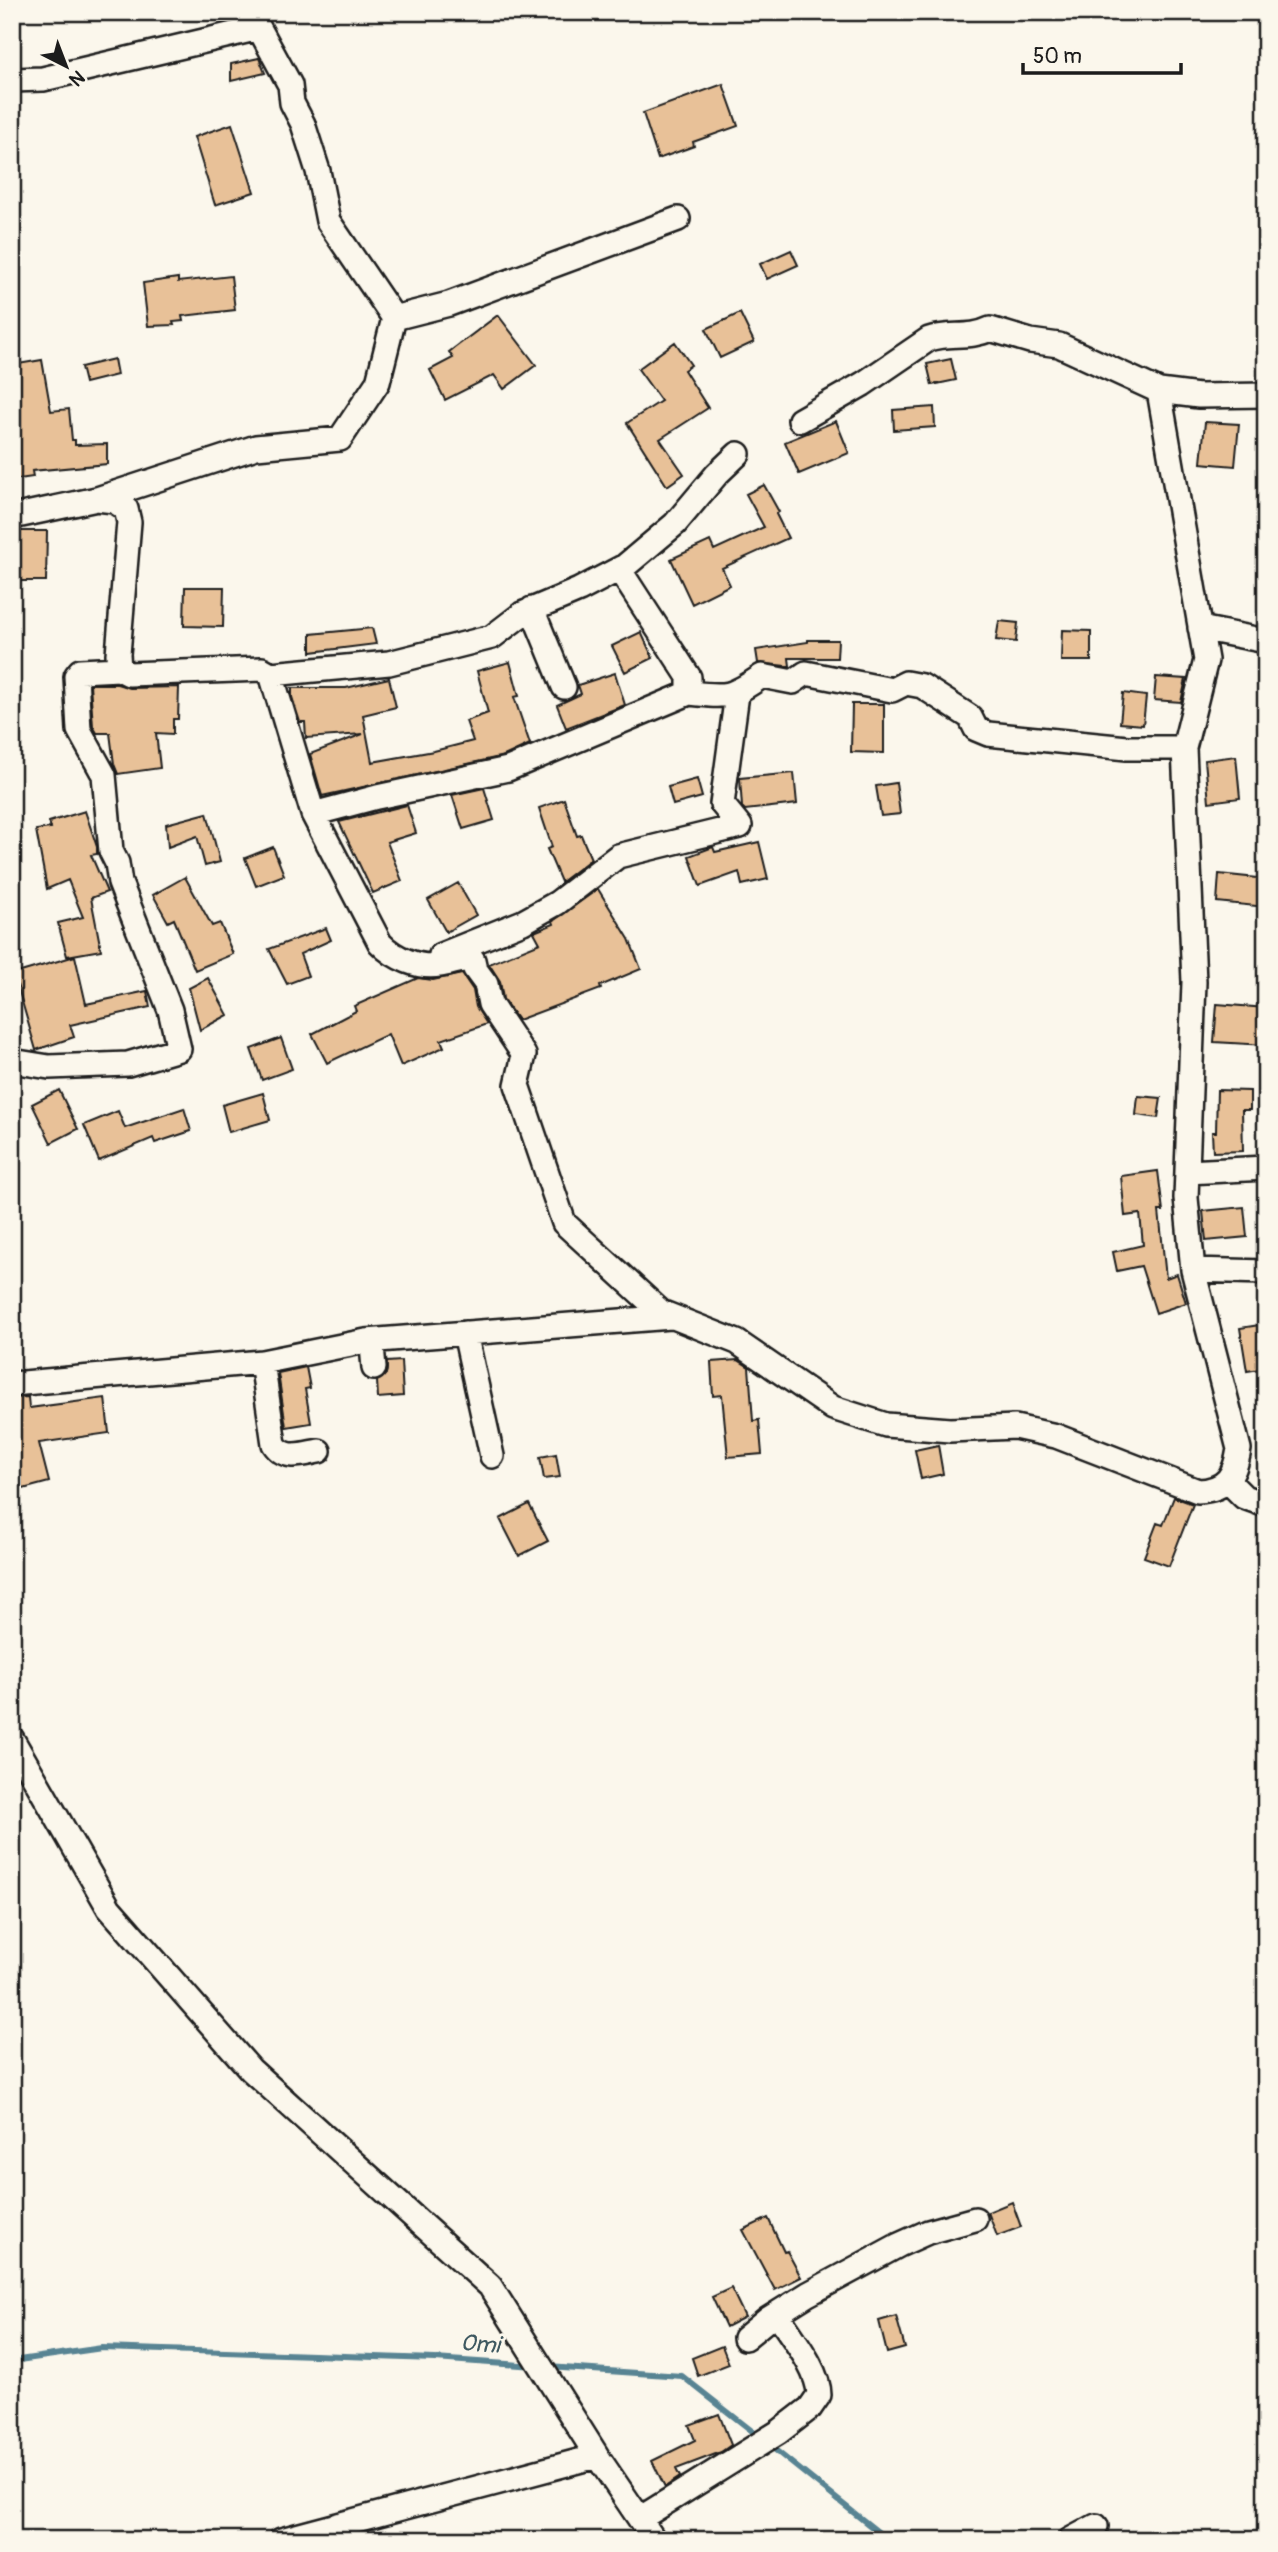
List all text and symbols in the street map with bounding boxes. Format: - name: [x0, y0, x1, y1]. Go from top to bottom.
- north arrow: [32, 32, 102, 102]
- scale bar: [1023, 32, 1180, 76]
- text: 50 m: [1033, 43, 1082, 70]
- text: N: [64, 65, 90, 91]
- water label: Omi: [459, 2328, 504, 2360]

